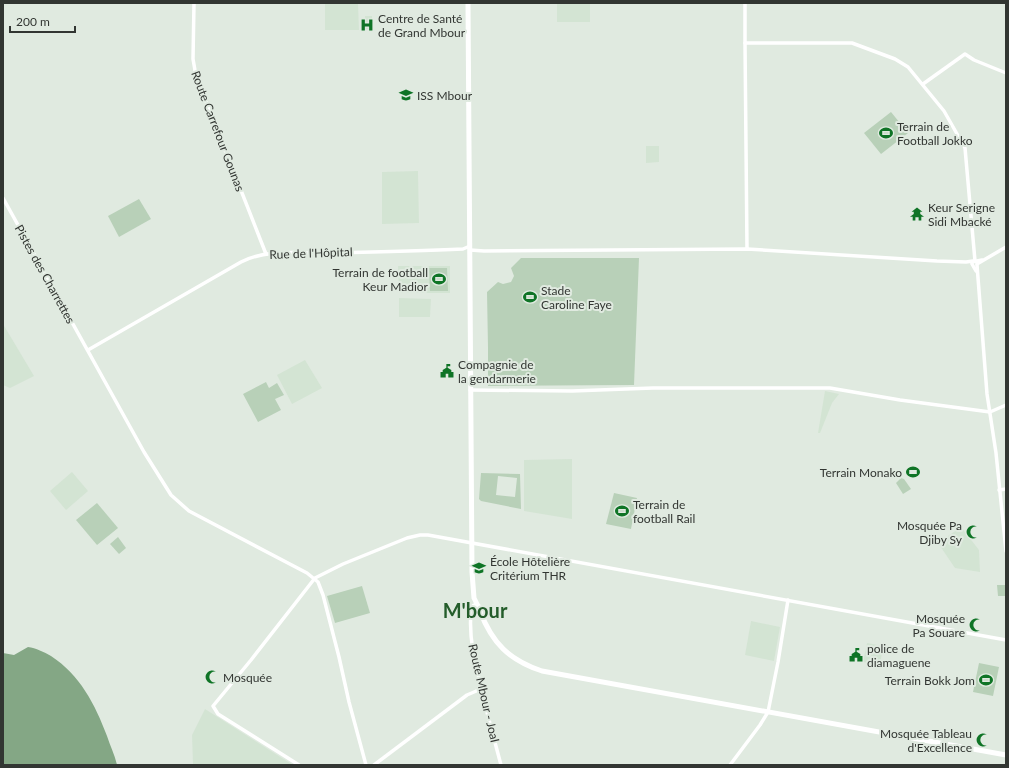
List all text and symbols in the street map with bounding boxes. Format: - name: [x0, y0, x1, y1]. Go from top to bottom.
- scale bar: [10, 8, 75, 34]
- place label: Centre de Santé de Grand Mbour: [378, 11, 466, 40]
- text: 200 m: [16, 14, 50, 29]
- hospital icon: Centre de Santé de Grand Mbour: [359, 17, 375, 33]
- street label: Route Carrefour Gounas: [188, 69, 248, 193]
- school or university icon: ISS Mbour: [398, 87, 414, 103]
- place label: ISS Mbour: [417, 88, 473, 103]
- place label: Terrain de Football Jokko: [897, 119, 973, 148]
- sports icon: Terrain de Football Jokko: [878, 125, 894, 141]
- place label: Keur Serigne Sidi Mbacké: [928, 200, 995, 229]
- temple icon: Keur Serigne Sidi Mbacké: [909, 206, 925, 222]
- street label: Pistes des Charrettes: [12, 222, 78, 326]
- street label: Rue de l'Hôpital: [269, 244, 353, 262]
- place label: Terrain de football Keur Madior: [333, 265, 429, 294]
- sports icon: Terrain de football Keur Madior: [431, 271, 447, 287]
- place label: Stade Caroline Faye: [541, 283, 612, 312]
- sports icon: Stade Caroline Faye: [522, 289, 538, 305]
- place label: Compagnie de la gendarmerie: [458, 357, 536, 386]
- public building icon: Compagnie de la gendarmerie: [439, 363, 455, 379]
- sports icon: Terrain Monako: [905, 464, 921, 480]
- place label: Terrain Monako: [820, 465, 902, 480]
- place label: Terrain de football Rail: [633, 497, 695, 526]
- sports icon: Terrain de football Rail: [614, 503, 630, 519]
- place label: Mosquée Pa Djiby Sy: [897, 518, 963, 547]
- mosque icon: Mosquée Pa Djiby Sy: [965, 524, 981, 540]
- place label: École Hôtelière Critérium THR: [490, 554, 570, 583]
- school or university icon: École Hôtelière Critérium THR: [471, 560, 487, 576]
- district label: M'bour: [443, 598, 508, 622]
- place label: Mosquée Pa Souare: [913, 611, 965, 640]
- mosque icon: Mosquée Pa Souare: [968, 617, 984, 633]
- place label: police de diamaguene: [867, 641, 931, 670]
- street label: Route Mbour - Joal: [465, 642, 503, 744]
- public building icon: police de diamaguene: [848, 647, 864, 663]
- mosque icon: Mosquée: [204, 669, 220, 685]
- place label: Mosquée: [223, 670, 272, 685]
- sports icon: Terrain Bokk Jom: [978, 672, 994, 688]
- place label: Terrain Bokk Jom: [885, 673, 975, 688]
- place label: Mosquée Tableau d'Excellence: [880, 726, 972, 755]
- mosque icon: Mosquée Tableau d'Excellence: [975, 732, 991, 748]

